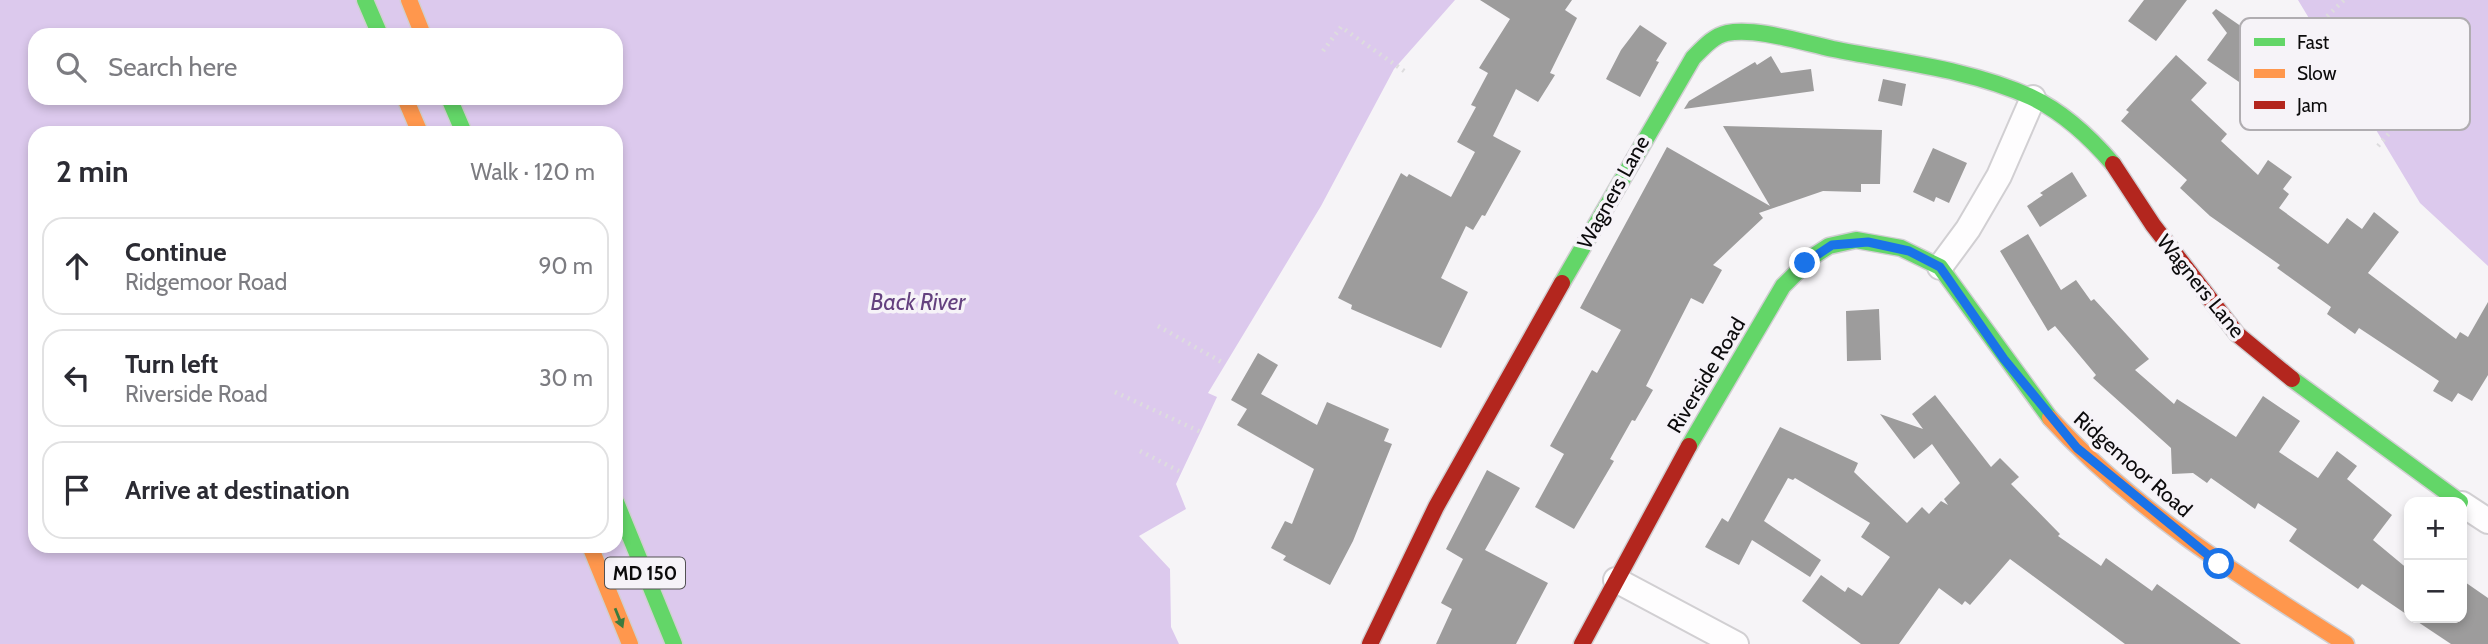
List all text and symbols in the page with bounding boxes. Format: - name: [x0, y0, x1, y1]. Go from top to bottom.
- legend: [2240, 18, 2470, 130]
- search box: [28, 28, 623, 105]
- text: Fast: [2297, 31, 2330, 54]
- icon: search: [52, 48, 90, 86]
- text: Search here: [108, 51, 237, 83]
- text: Slow: [2297, 62, 2337, 85]
- text: Jam: [2296, 94, 2327, 117]
- street label: Wagners Lane: [1572, 131, 1654, 253]
- text: 2 min: [56, 153, 128, 190]
- text: Walk · 120 m: [471, 158, 595, 186]
- street label: Wagners Lane: [2152, 229, 2250, 343]
- text: Continue: [125, 236, 227, 268]
- icon: ahead: [58, 247, 96, 285]
- route end: [1789, 247, 1820, 278]
- text: 90 m: [539, 252, 593, 280]
- text: Ridgemoor Road: [125, 268, 287, 296]
- water label: Back River: [871, 288, 966, 316]
- street label: Riverside Road: [1662, 313, 1750, 437]
- text: Turn left: [125, 348, 218, 380]
- icon: left: [58, 359, 96, 397]
- text: 30 m: [539, 364, 593, 392]
- text: Riverside Road: [125, 380, 268, 408]
- street label: Ridgemoor Road: [2069, 406, 2197, 522]
- icon: arrive: [58, 471, 96, 509]
- text: Arrive at destination: [125, 474, 350, 506]
- map controls: [2404, 497, 2467, 623]
- button: +: [2404, 497, 2467, 560]
- route start: [2203, 548, 2234, 579]
- road number: MD 150: [605, 558, 685, 588]
- button: −: [2404, 560, 2467, 623]
- one-way arrow: [614, 607, 625, 628]

